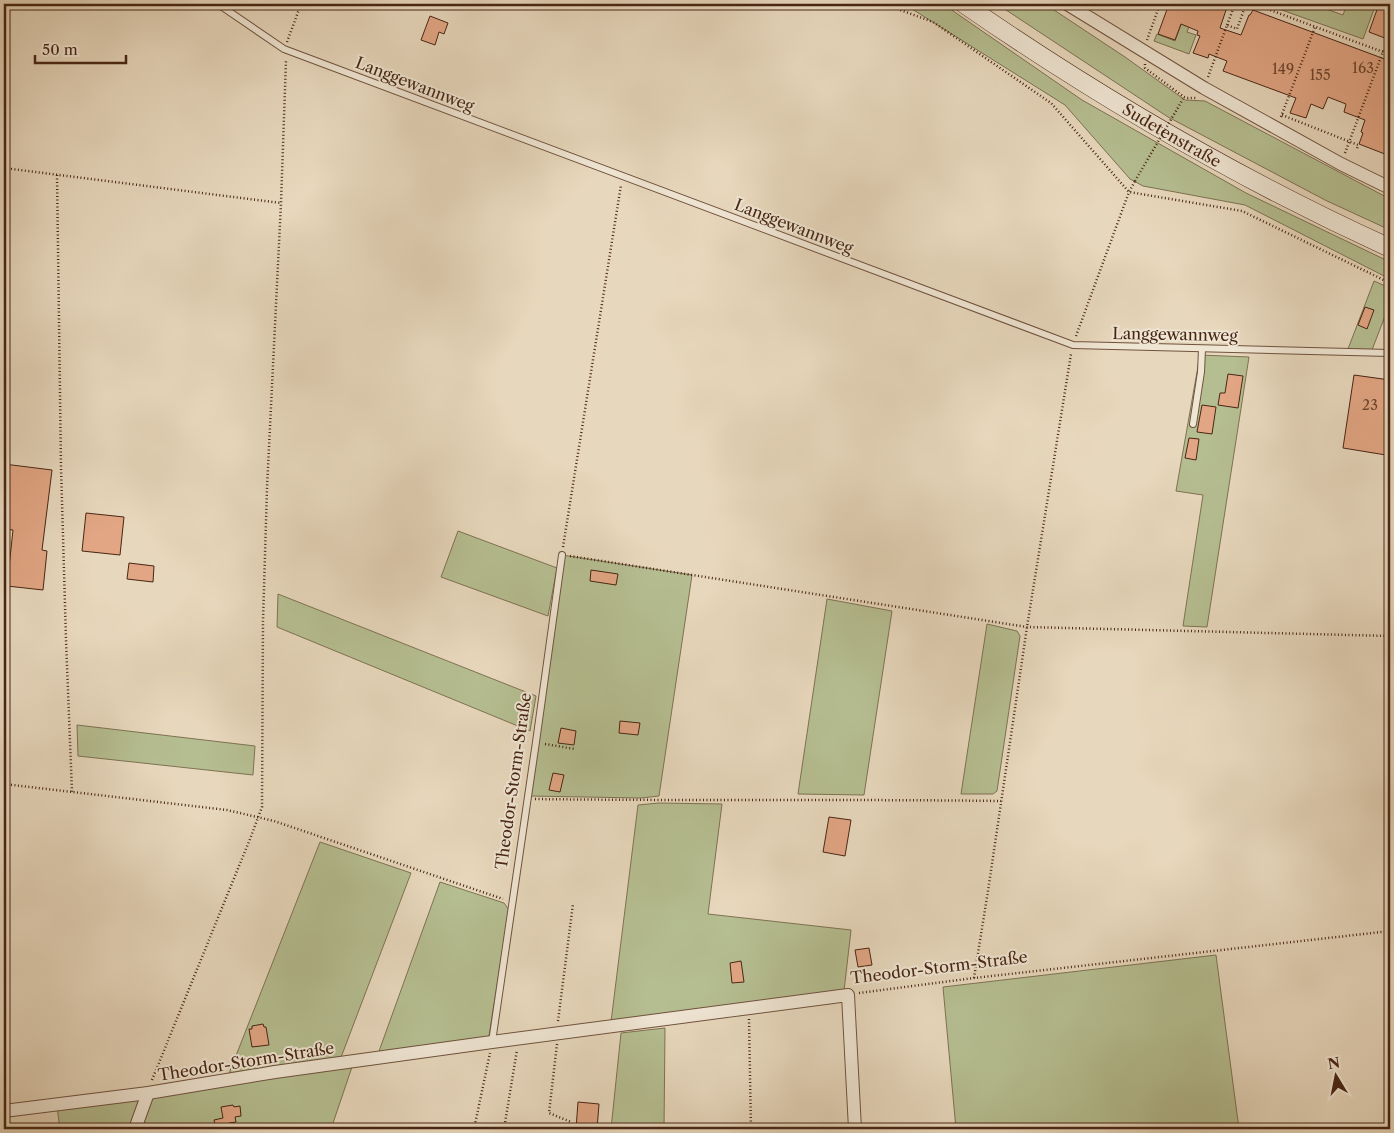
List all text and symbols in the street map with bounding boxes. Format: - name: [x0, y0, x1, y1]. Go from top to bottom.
- scale bar: [35, 32, 126, 64]
- text: 50 m: [42, 40, 78, 59]
- street label: Langgewannweg: [353, 52, 478, 116]
- house number: 163: [1352, 59, 1374, 77]
- house number: 149: [1272, 60, 1294, 78]
- house number: 155: [1309, 66, 1331, 84]
- street label: Sudetenstraße: [1119, 99, 1225, 171]
- street label: Langgewannweg: [732, 194, 857, 258]
- street label: Langgewannweg: [1112, 323, 1238, 345]
- house number: 23: [1362, 396, 1378, 414]
- street label: Theodor-Storm-Straße: [491, 691, 535, 871]
- street label: Theodor-Storm-Straße: [849, 946, 1029, 988]
- street label: Theodor-Storm-Straße: [156, 1037, 336, 1085]
- north arrow: [1312, 1050, 1362, 1100]
- text: N: [1326, 1053, 1341, 1073]

